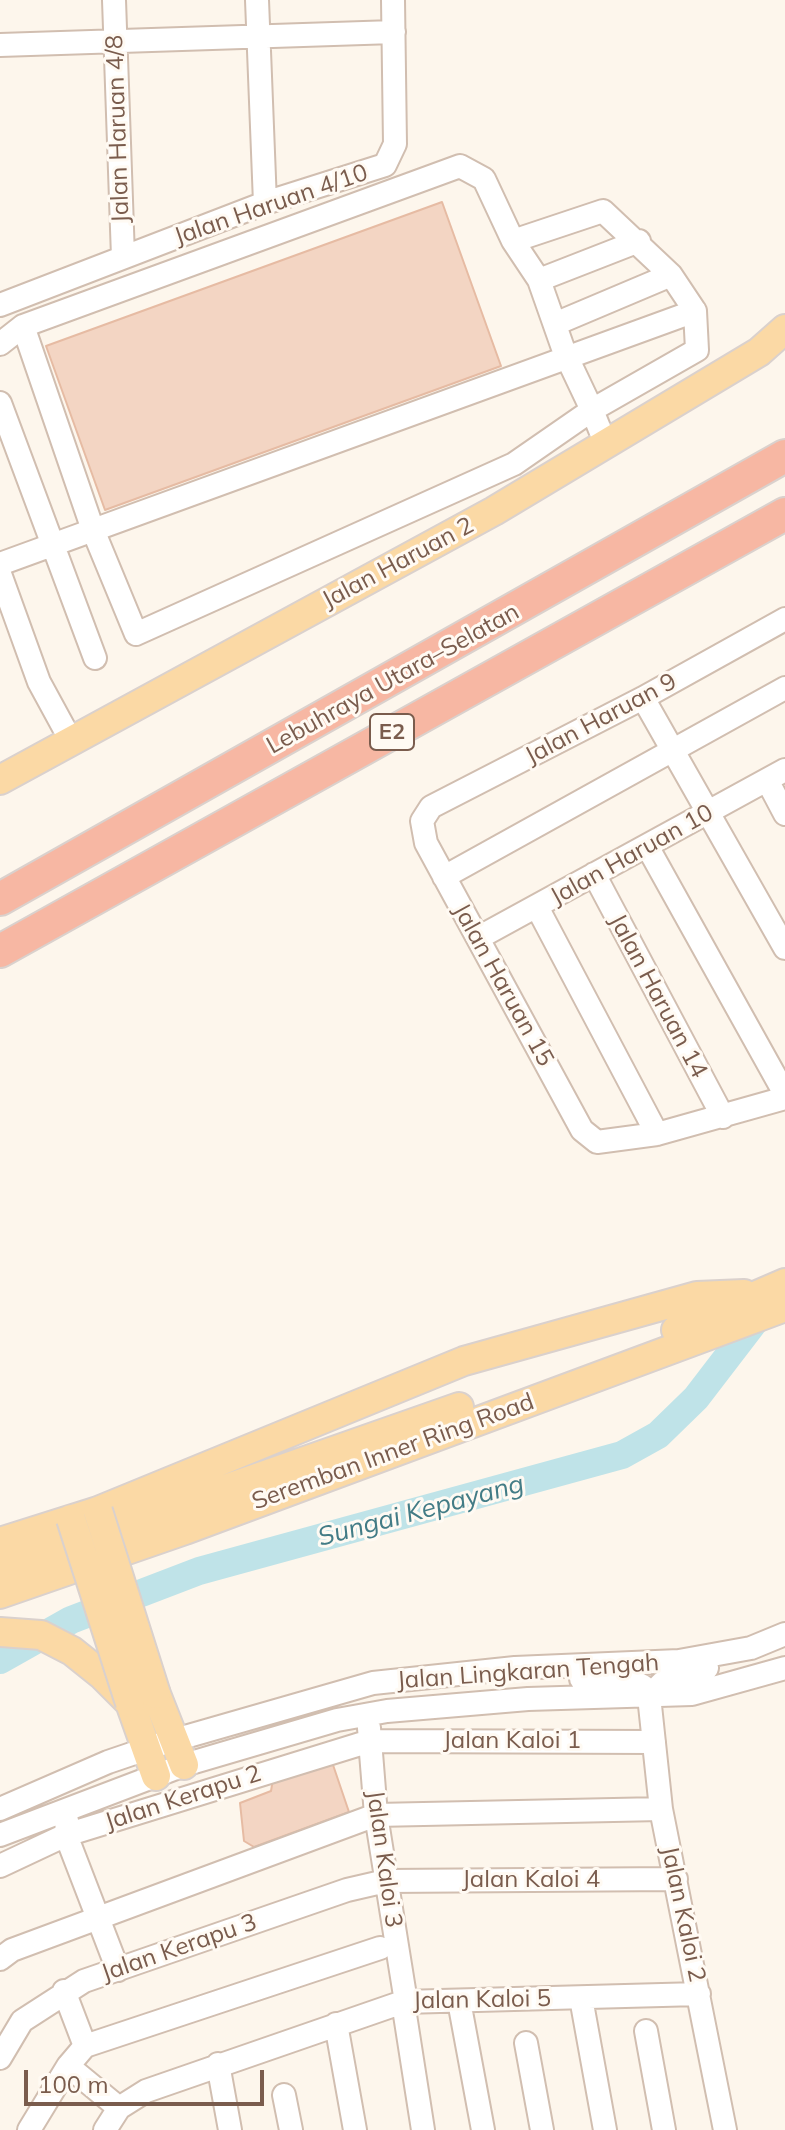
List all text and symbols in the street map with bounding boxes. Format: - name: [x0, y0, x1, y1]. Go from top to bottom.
- street label: Jalan Haruan 4/8: [100, 34, 136, 224]
- street label: Jalan Haruan 4/10: [170, 158, 372, 252]
- street label: Jalan Haruan 2: [317, 511, 479, 615]
- street label: Lebuhraya Utara–Selatan: [262, 597, 524, 761]
- street label: Jalan Haruan 9: [520, 667, 682, 771]
- road number: E2: [370, 714, 414, 750]
- street label: Jalan Haruan 10: [546, 798, 718, 912]
- street label: Jalan Haruan 15: [446, 899, 560, 1071]
- street label: Jalan Haruan 14: [603, 909, 713, 1083]
- street label: Seremban Inner Ring Road: [248, 1387, 538, 1517]
- water label: Sungai Kepayang: [315, 1468, 527, 1554]
- street label: Jalan Lingkaran Tengah: [396, 1648, 660, 1696]
- street label: Jalan Kaloi 1: [443, 1727, 581, 1755]
- street label: Jalan Kerapu 2: [101, 1759, 265, 1837]
- street label: Jalan Kaloi 3: [360, 1789, 408, 1929]
- street label: Jalan Kaloi 2: [655, 1843, 711, 1985]
- street label: Jalan Kaloi 4: [462, 1866, 600, 1894]
- street label: Jalan Kerapu 3: [97, 1908, 261, 1988]
- street label: Jalan Kaloi 5: [413, 1984, 551, 2016]
- scale bar: [28, 2054, 268, 2104]
- text: 100 m: [38, 2069, 109, 2099]

